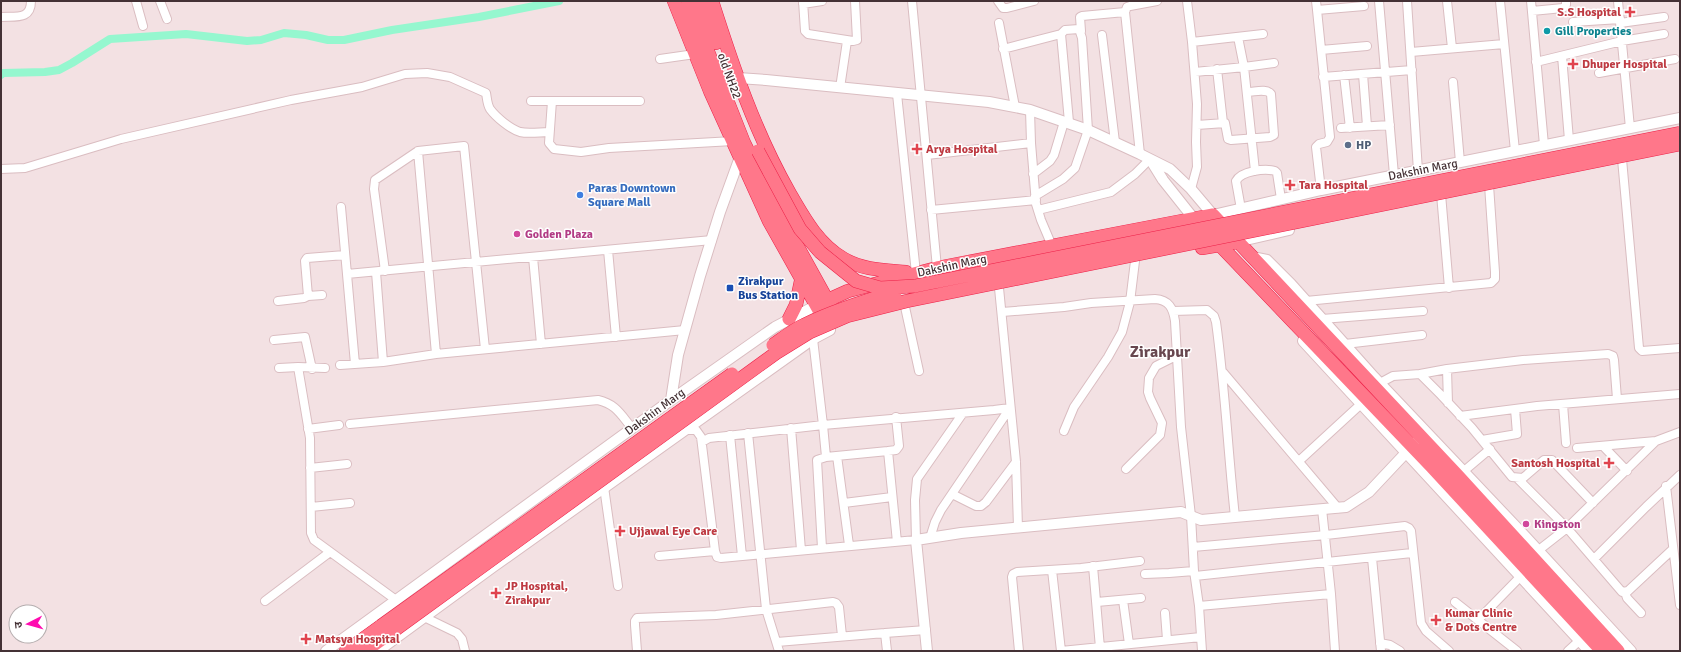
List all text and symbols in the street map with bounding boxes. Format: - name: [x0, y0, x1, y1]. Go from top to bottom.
- place label: S.S Hospital: [1557, 5, 1621, 20]
- marker: S.S Hospital: [1624, 6, 1636, 18]
- place label: Gill Properties: [1555, 24, 1632, 39]
- marker: Gill Properties: [1542, 26, 1552, 36]
- street label: old NH22: [714, 51, 744, 101]
- place label: Dhuper Hospital: [1582, 57, 1667, 72]
- marker: Dhuper Hospital: [1567, 58, 1579, 70]
- place label: HP: [1356, 138, 1371, 153]
- marker: HP: [1343, 140, 1353, 150]
- place label: Arya Hospital: [926, 142, 998, 157]
- marker: Arya Hospital: [911, 143, 923, 155]
- street label: Dakshin Marg: [1387, 156, 1459, 184]
- place label: Tara Hospital: [1299, 178, 1368, 193]
- marker: Tara Hospital: [1284, 179, 1296, 191]
- place label: Paras Downtown Square Mall: [588, 181, 676, 210]
- marker: Paras Downtown Square Mall: [575, 190, 585, 200]
- place label: Golden Plaza: [525, 227, 593, 242]
- marker: Golden Plaza: [512, 229, 522, 239]
- street label: Dakshin Marg: [916, 251, 988, 281]
- place label: Zirakpur Bus Station: [738, 274, 799, 303]
- marker: Zirakpur Bus Station: [725, 283, 735, 293]
- district label: Zirakpur: [1130, 342, 1191, 362]
- street label: Dakshin Marg: [622, 385, 688, 439]
- place label: Santosh Hospital: [1511, 456, 1600, 471]
- marker: Santosh Hospital: [1603, 457, 1615, 469]
- place label: Kingston: [1534, 517, 1581, 532]
- marker: Kingston: [1521, 519, 1531, 529]
- place label: Ujjawal Eye Care: [629, 524, 717, 539]
- marker: Ujjawal Eye Care: [614, 525, 626, 537]
- place label: JP Hospital, Zirakpur: [505, 579, 568, 608]
- marker: JP Hospital, Zirakpur: [490, 587, 502, 599]
- north arrow: [8, 604, 48, 644]
- place label: Kumar Clinic & Dots Centre: [1445, 606, 1517, 635]
- marker: Kumar Clinic & Dots Centre: [1430, 614, 1442, 626]
- text: उ: [12, 621, 25, 629]
- place label: Matsya Hospital: [315, 632, 400, 647]
- marker: Matsya Hospital: [300, 633, 312, 645]

